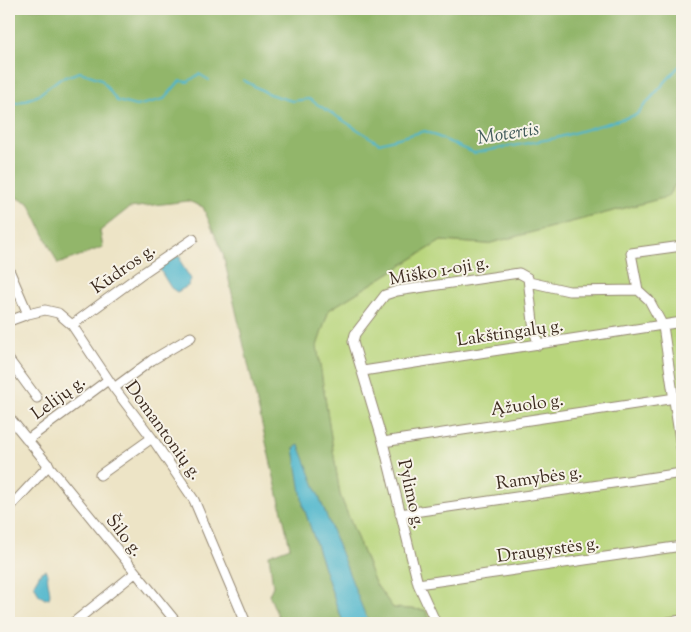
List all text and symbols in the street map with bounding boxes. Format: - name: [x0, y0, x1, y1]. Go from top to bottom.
- water label: Motertis: [476, 116, 541, 153]
- street label: Kūdros g.: [87, 238, 162, 301]
- street label: Miško 1-oji g.: [387, 250, 491, 294]
- street label: Lakštingalų g.: [455, 314, 565, 354]
- street label: Lelijų g.: [27, 370, 92, 427]
- street label: Domantonių g.: [117, 376, 207, 486]
- street label: Ąžuolo g.: [489, 388, 565, 424]
- street label: Pylimo g.: [389, 457, 431, 532]
- street label: Ramybės g.: [494, 460, 584, 498]
- street label: Šilo g.: [99, 509, 148, 563]
- street label: Draugystės g.: [495, 531, 601, 571]

